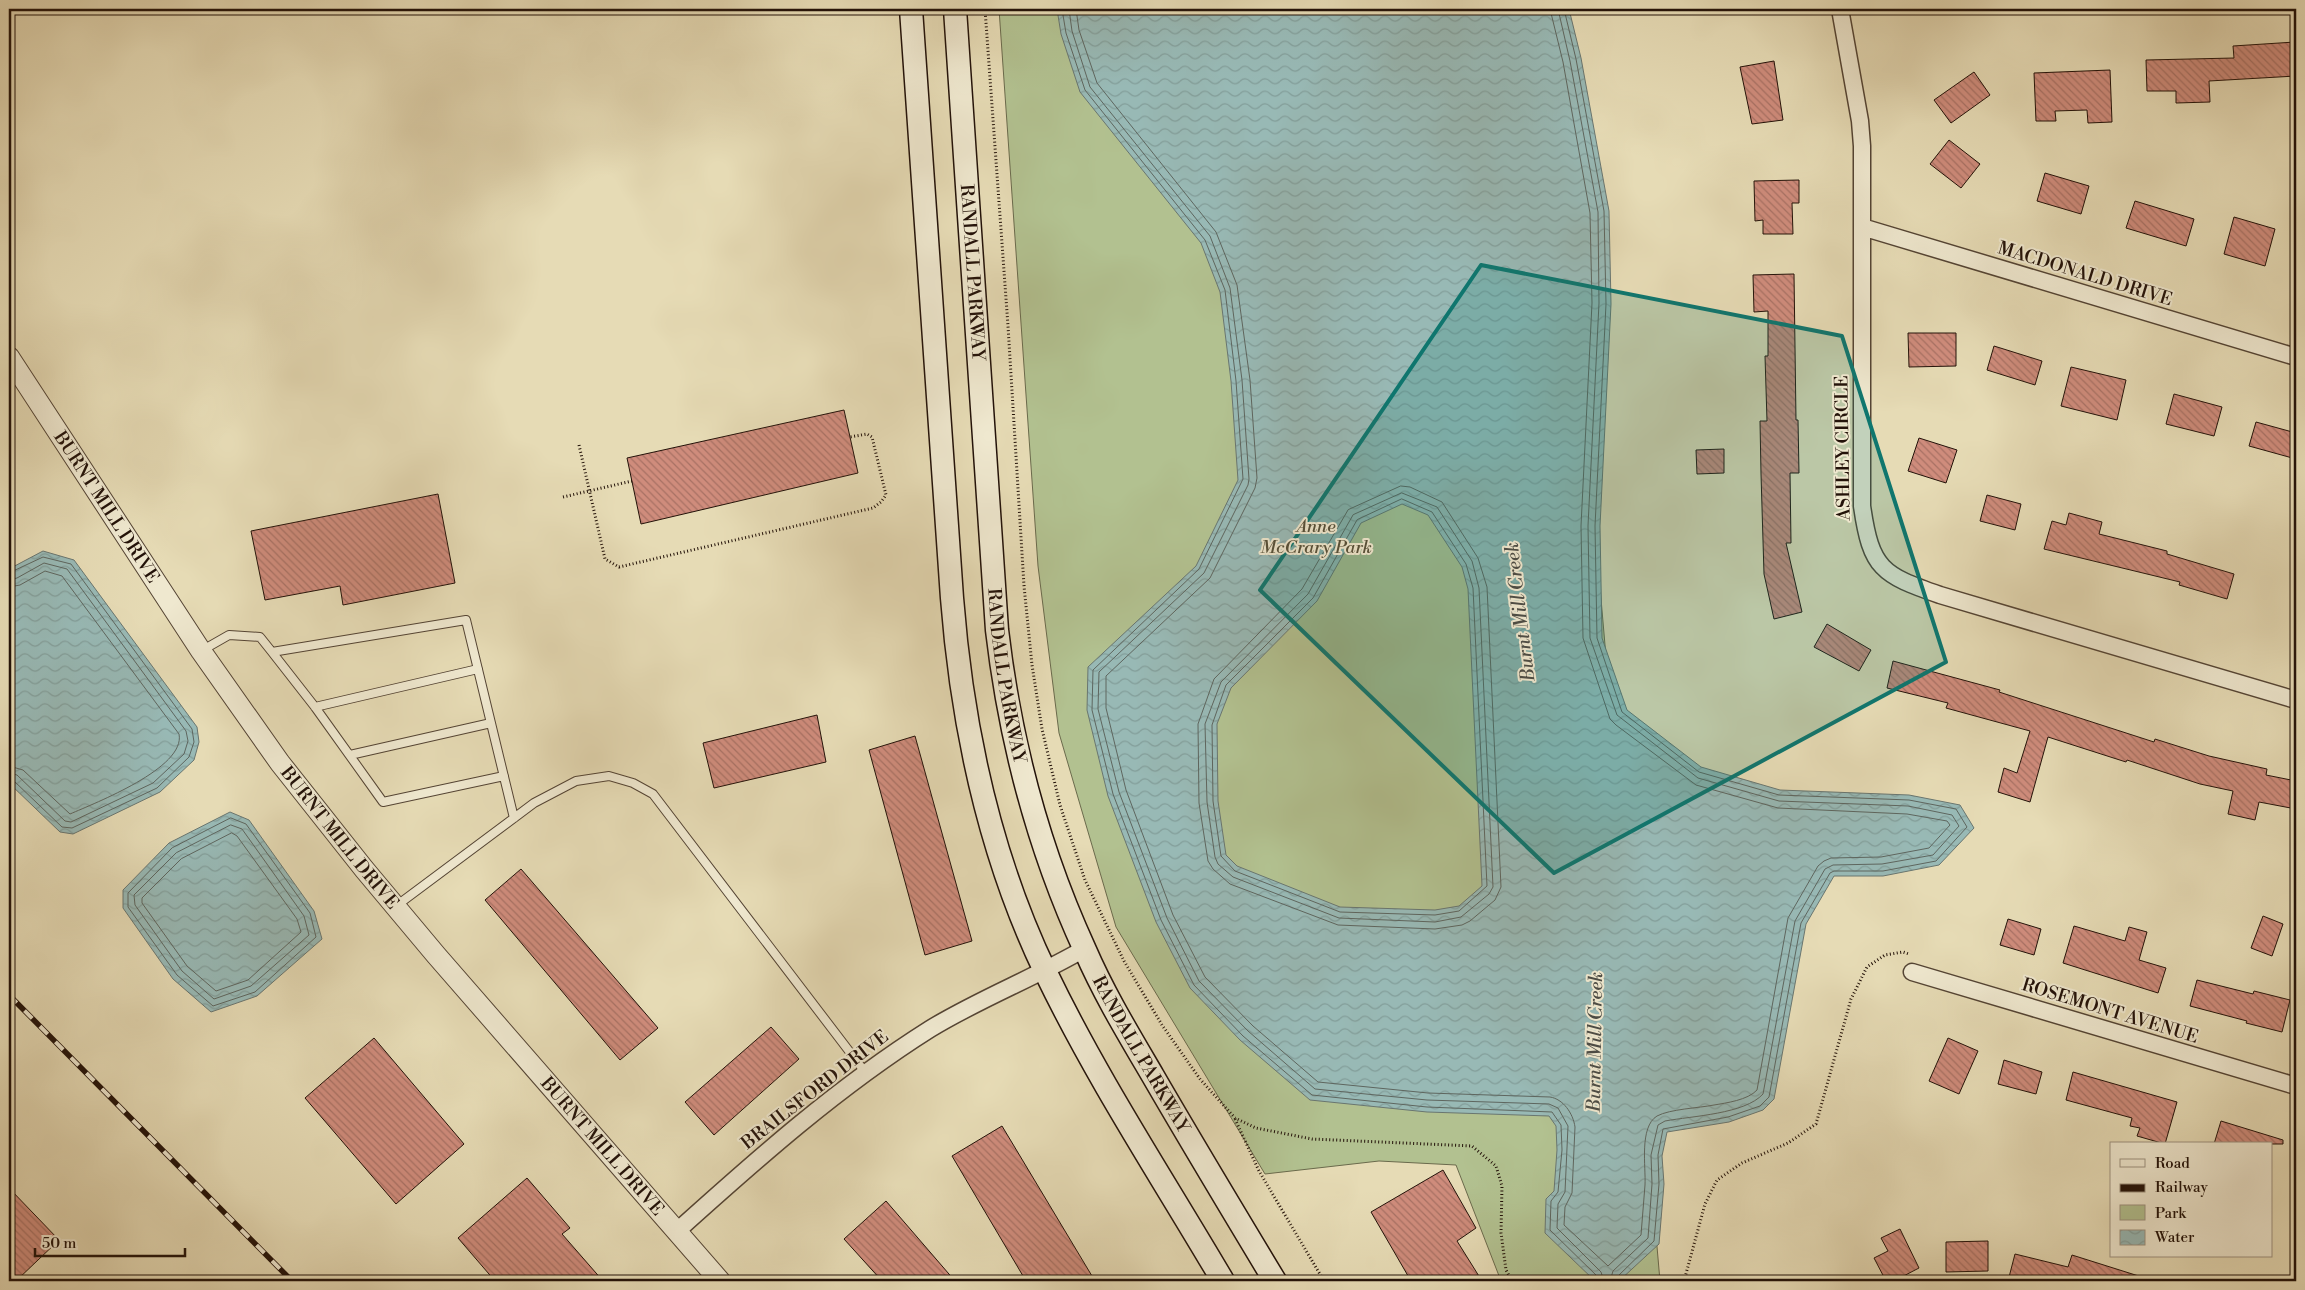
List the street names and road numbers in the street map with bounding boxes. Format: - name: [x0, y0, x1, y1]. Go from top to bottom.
- street label: RANDALL PARKWAY: [955, 183, 990, 363]
- street label: MACDONALD DRIVE: [1995, 237, 2175, 311]
- street label: ASHLEY CIRCLE: [1830, 375, 1856, 522]
- street label: BURNT MILL DRIVE: [48, 426, 165, 587]
- street label: RANDALL PARKWAY: [983, 587, 1032, 767]
- street label: BURNT MILL DRIVE: [275, 761, 404, 914]
- street label: RANDALL PARKWAY: [1087, 972, 1196, 1138]
- street label: ROSEMONT AVENUE: [2019, 973, 2201, 1049]
- street label: BRAILSFORD DRIVE: [736, 1025, 893, 1155]
- street label: BURNT MILL DRIVE: [535, 1071, 669, 1220]

